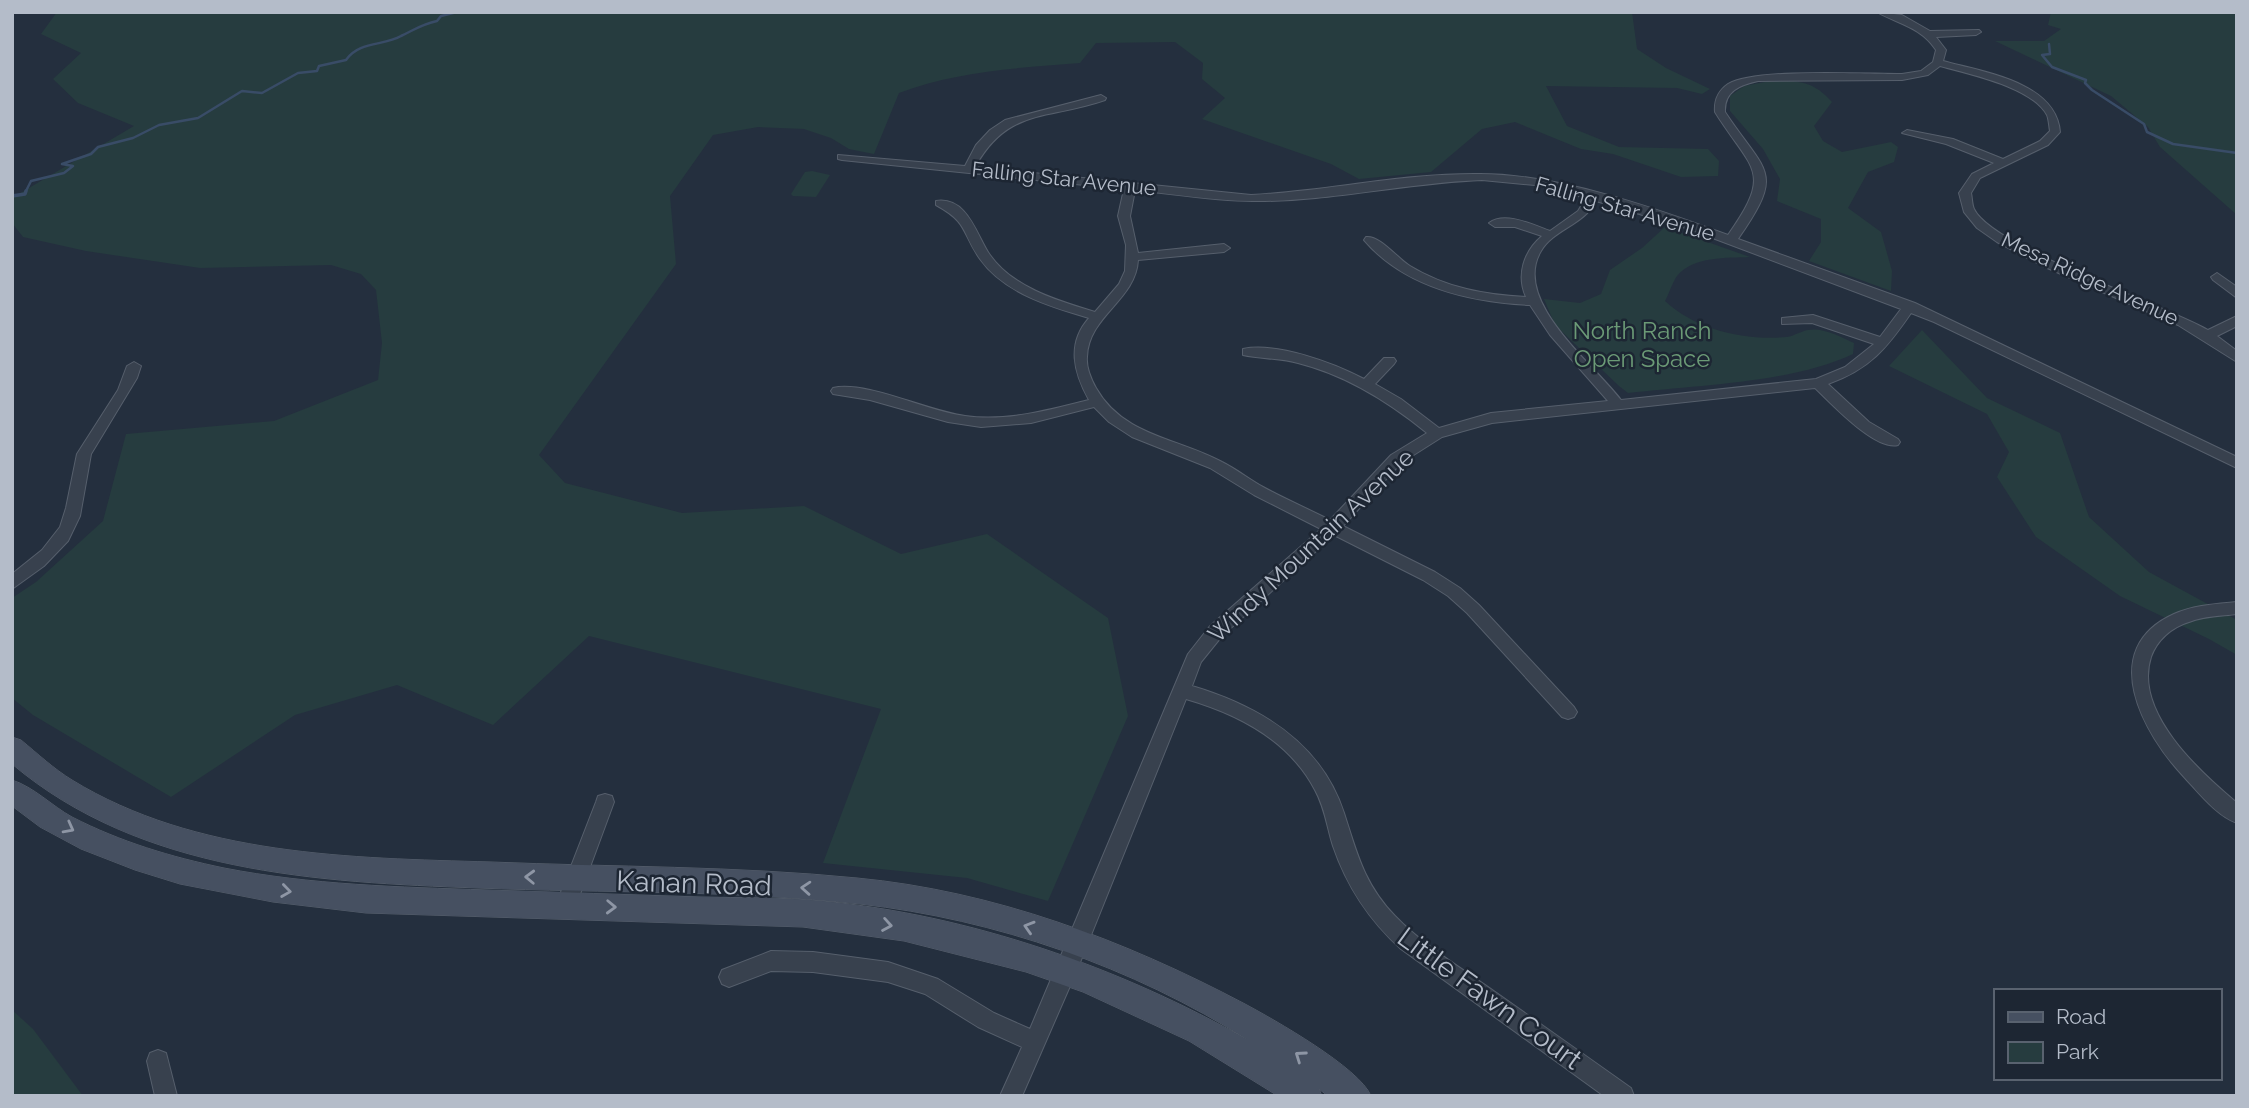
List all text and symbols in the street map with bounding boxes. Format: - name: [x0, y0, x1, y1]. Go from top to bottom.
- street label: Falling Star Avenue: [971, 156, 1158, 201]
- street label: Falling Star Avenue: [1533, 171, 1718, 246]
- street label: Mesa Ridge Avenue: [1998, 227, 2183, 331]
- park label: North Ranch Open Space: [1573, 316, 1711, 373]
- street label: Windy Mountain Avenue: [1202, 443, 1420, 649]
- one-way arrow: [62, 820, 74, 833]
- street label: Kanan Road: [616, 864, 772, 903]
- one-way arrow: [524, 870, 535, 885]
- one-way arrow: [800, 881, 811, 896]
- one-way arrow: [280, 883, 292, 898]
- one-way arrow: [606, 899, 617, 914]
- one-way arrow: [881, 916, 893, 931]
- one-way arrow: [1024, 920, 1036, 935]
- street label: Little Fawn Court: [1391, 920, 1589, 1077]
- legend: [1994, 989, 2221, 1080]
- text: Road: [2056, 1004, 2106, 1029]
- text: Park: [2056, 1039, 2099, 1064]
- one-way arrow: [1295, 1052, 1308, 1064]

